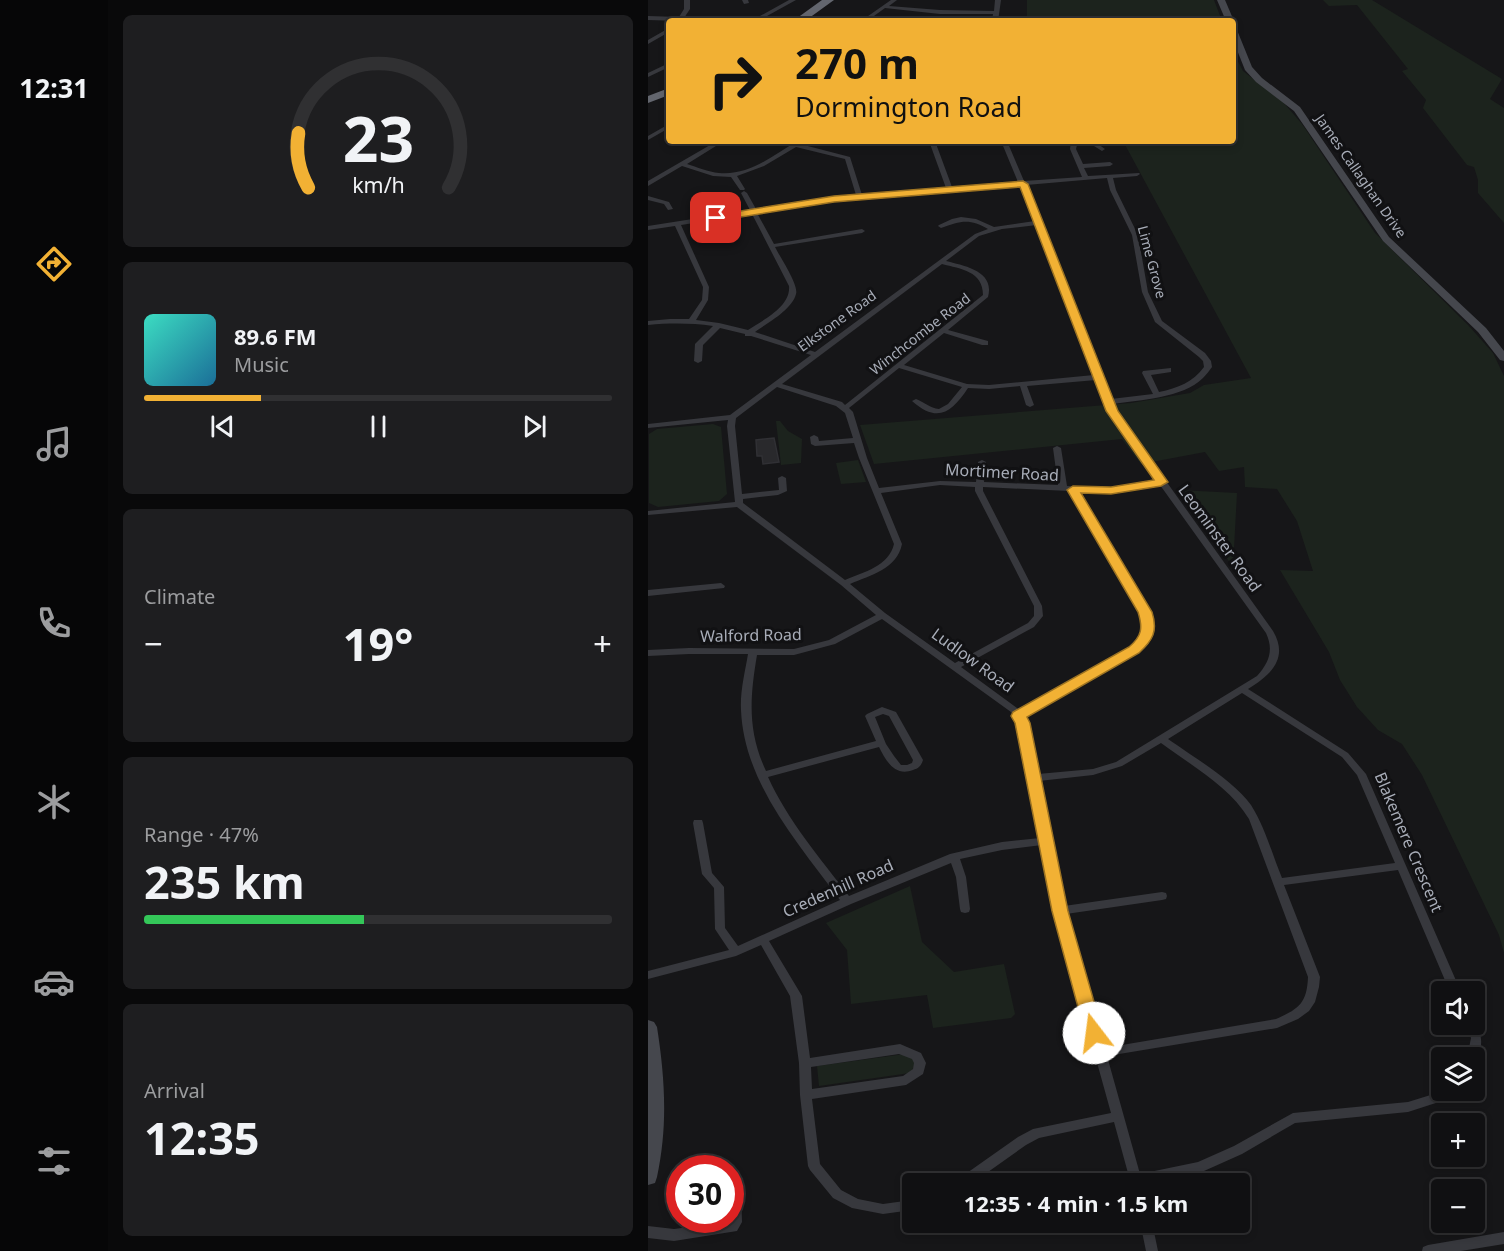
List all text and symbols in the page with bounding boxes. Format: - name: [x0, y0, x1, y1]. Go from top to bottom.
- text: 270 m: [795, 34, 919, 91]
- icon: right: [696, 42, 774, 120]
- text: 12:31: [19, 69, 89, 106]
- text: Dormington Road: [795, 88, 1022, 125]
- text: 23: [342, 95, 414, 180]
- street label: James Callaghan Drive: [1310, 108, 1411, 241]
- text: km/h: [352, 170, 404, 199]
- pin: [690, 192, 741, 243]
- icon: arrive: [699, 201, 732, 234]
- street label: Lime Grove: [1134, 223, 1171, 300]
- icon: directions: [33, 243, 75, 285]
- street label: Elkstone Road: [794, 286, 880, 356]
- street label: Winchcombe Road: [865, 288, 974, 379]
- text: 89.6 FM: [234, 321, 316, 351]
- text: Music: [234, 351, 289, 378]
- icon: previous: [206, 410, 239, 443]
- icon: pause: [362, 410, 395, 443]
- icon: next: [518, 410, 551, 443]
- icon: music: [33, 423, 75, 465]
- street label: Mortimer Road: [945, 458, 1059, 486]
- street label: Leominster Road: [1174, 480, 1266, 596]
- text: Climate: [144, 583, 215, 610]
- icon: phone: [33, 602, 75, 644]
- text: 19°: [343, 613, 413, 674]
- text: −: [144, 621, 163, 666]
- text: +: [593, 621, 612, 666]
- street label: Walford Road: [700, 623, 802, 647]
- street label: Ludlow Road: [927, 623, 1019, 697]
- street label: Blakemere Crescent: [1370, 769, 1449, 916]
- icon: climate: [33, 781, 75, 823]
- text: Range · 47%: [144, 821, 259, 848]
- text: 235 km: [144, 851, 305, 912]
- street label: Credenhill Road: [779, 854, 897, 922]
- icon: car: [33, 961, 75, 1003]
- map controls: [1431, 981, 1485, 1233]
- button: sound: [1431, 981, 1485, 1035]
- position arrow: [1062, 1001, 1126, 1065]
- button: layers: [1431, 1047, 1485, 1101]
- text: Arrival: [144, 1077, 205, 1104]
- text: 12:35: [144, 1107, 260, 1168]
- button: +: [1431, 1113, 1485, 1167]
- icon: filters: [33, 1140, 75, 1182]
- speed limit sign: 30: [666, 1155, 744, 1233]
- button: −: [1431, 1179, 1485, 1233]
- text: 12:35 · 4 min · 1.5 km: [964, 1188, 1188, 1218]

